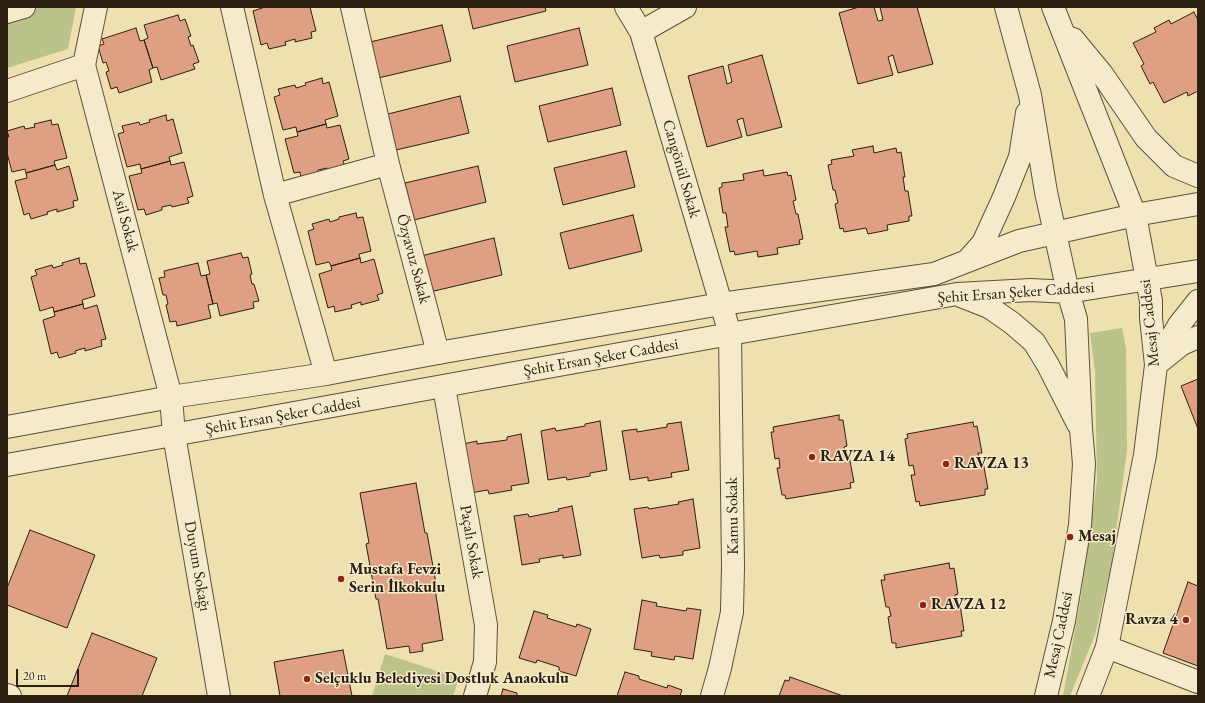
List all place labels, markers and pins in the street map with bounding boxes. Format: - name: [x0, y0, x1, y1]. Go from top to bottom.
- place label: RAVZA 14: [820, 447, 895, 467]
- marker: RAVZA 14: [807, 452, 817, 462]
- place label: RAVZA 13: [954, 454, 1029, 474]
- marker: RAVZA 13: [941, 459, 951, 469]
- place label: Mesaj: [1078, 527, 1116, 547]
- marker: Mesaj: [1065, 532, 1075, 542]
- place label: Mustafa Fevzi Serin İlkokulu: [349, 560, 445, 598]
- marker: Mustafa Fevzi Serin İlkokulu: [336, 574, 346, 584]
- place label: RAVZA 12: [931, 595, 1006, 615]
- marker: RAVZA 12: [918, 600, 928, 610]
- place label: Ravza 4: [1125, 610, 1178, 630]
- marker: Ravza 4: [1181, 615, 1191, 625]
- place label: Selçuklu Belediyesi Dostluk Anaokulu: [315, 669, 569, 689]
- marker: Selçuklu Belediyesi Dostluk Anaokulu: [302, 674, 312, 684]

